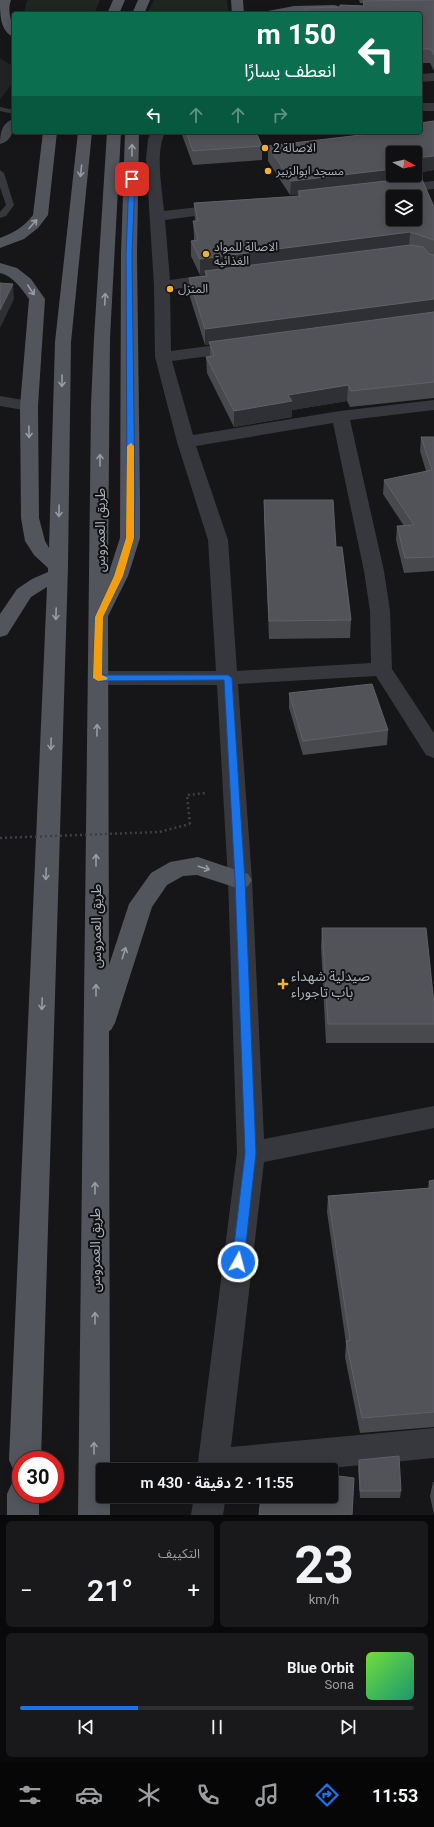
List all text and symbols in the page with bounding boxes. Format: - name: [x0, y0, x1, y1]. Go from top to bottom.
- text: 150 m: [257, 18, 336, 51]
- icon: left: [350, 28, 402, 80]
- text: انعطف يسارًا: [244, 60, 336, 81]
- icon: left: [143, 104, 165, 126]
- icon: ahead: [185, 104, 207, 126]
- icon: ahead: [227, 104, 249, 126]
- icon: right: [269, 104, 291, 126]
- place label: الاصالة 2: [273, 141, 316, 155]
- marker: الاصالة 2: [260, 143, 270, 153]
- one-way arrow: [128, 144, 136, 157]
- north arrow: [386, 146, 422, 182]
- map controls: [386, 146, 422, 226]
- pin: [115, 162, 149, 196]
- one-way arrow: [77, 164, 84, 177]
- place label: مسجد ابوالزبير: [275, 164, 344, 178]
- marker: مسجد ابوالزبير: [263, 166, 273, 176]
- icon: arrive: [121, 168, 143, 190]
- button: layers: [386, 190, 422, 226]
- one-way arrow: [28, 219, 37, 229]
- place label: الاصالة للمواد الغذائية: [214, 240, 278, 268]
- marker: الاصالة للمواد الغذائية: [201, 249, 211, 259]
- place label: المنزل: [178, 282, 208, 296]
- one-way arrow: [27, 284, 35, 296]
- marker: المنزل: [165, 284, 175, 294]
- one-way arrow: [101, 293, 108, 306]
- one-way arrow: [58, 374, 66, 387]
- one-way arrow: [25, 425, 33, 438]
- one-way arrow: [96, 454, 104, 467]
- street label: طريق العمروس: [92, 488, 110, 572]
- one-way arrow: [56, 504, 63, 517]
- one-way arrow: [52, 607, 60, 620]
- one-way arrow: [93, 724, 101, 737]
- one-way arrow: [47, 737, 55, 750]
- one-way arrow: [92, 854, 100, 867]
- one-way arrow: [197, 865, 209, 873]
- one-way arrow: [43, 867, 50, 880]
- street label: طريق العمروس: [88, 884, 106, 968]
- one-way arrow: [121, 947, 129, 959]
- place label: صيدلية شهداء باب تاجوراء: [291, 968, 370, 1001]
- marker: صيدلية شهداء باب تاجوراء: [278, 979, 288, 989]
- one-way arrow: [92, 984, 99, 997]
- one-way arrow: [38, 997, 45, 1010]
- one-way arrow: [91, 1182, 99, 1195]
- street label: طريق العمروس: [87, 1208, 105, 1292]
- position arrow: [217, 1241, 259, 1283]
- one-way arrow: [91, 1312, 99, 1325]
- one-way arrow: [90, 1442, 98, 1455]
- speed limit sign: 30: [12, 1451, 64, 1503]
- text: 11:55 · 2 دقيقة · 430 m: [140, 1474, 294, 1492]
- text: 23: [294, 1535, 354, 1596]
- text: التكييف: [158, 1546, 200, 1561]
- text: 21°: [87, 1573, 133, 1608]
- text: −: [20, 1578, 33, 1603]
- text: +: [188, 1578, 200, 1603]
- text: km/h: [309, 1592, 339, 1607]
- text: Blue Orbit: [287, 1659, 354, 1677]
- text: Sona: [325, 1677, 354, 1692]
- icon: previous: [75, 1716, 97, 1738]
- icon: pause: [206, 1716, 228, 1738]
- icon: next: [337, 1716, 359, 1738]
- icon: filters: [16, 1781, 44, 1809]
- icon: car: [75, 1781, 103, 1809]
- icon: climate: [135, 1781, 163, 1809]
- icon: phone: [194, 1781, 222, 1809]
- icon: music: [253, 1781, 281, 1809]
- icon: directions: [313, 1781, 341, 1809]
- text: 11:53: [372, 1785, 418, 1806]

